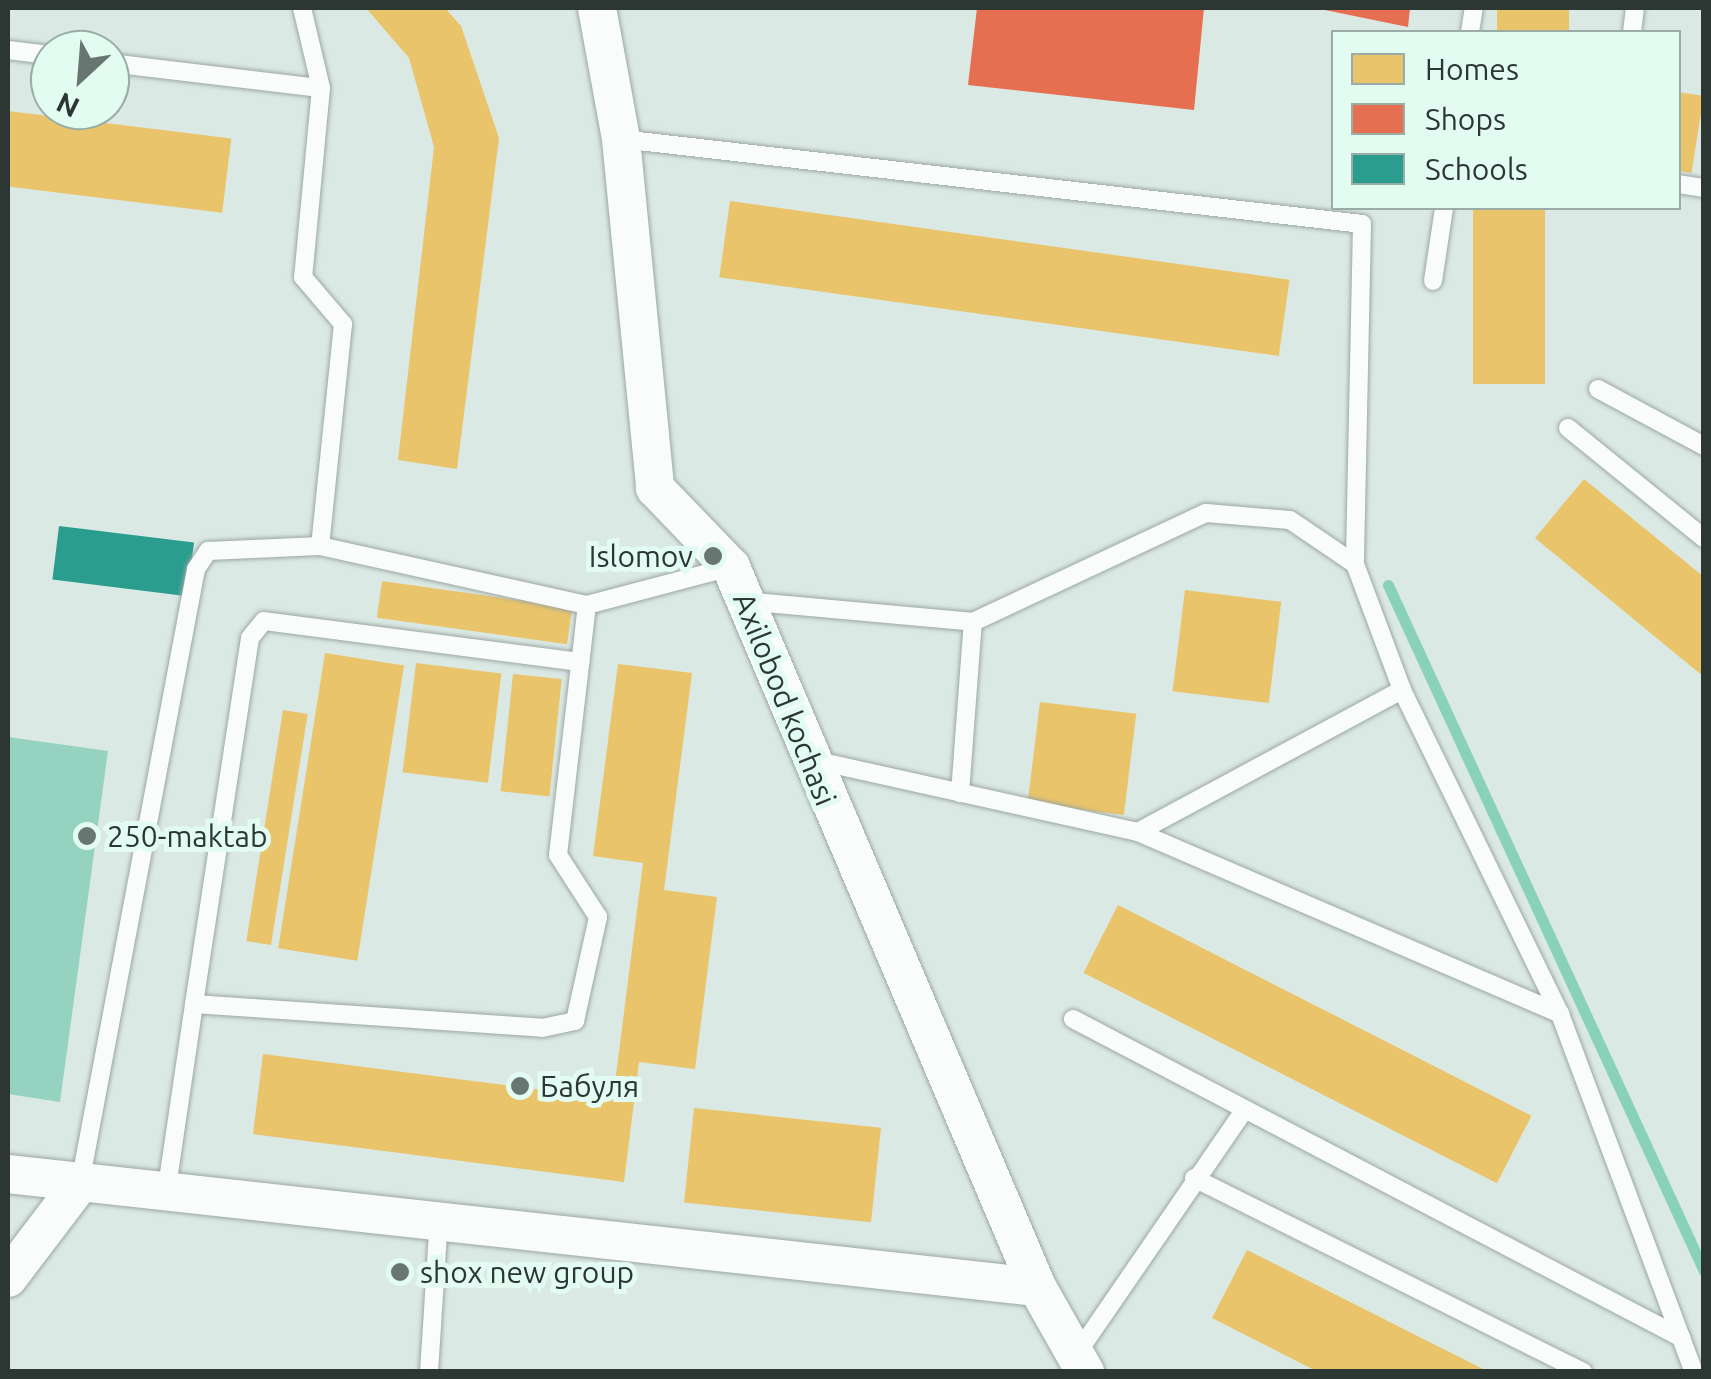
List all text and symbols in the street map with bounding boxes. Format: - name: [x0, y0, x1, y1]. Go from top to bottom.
- north arrow: [30, 30, 130, 130]
- legend: [1331, 30, 1681, 210]
- text: Homes: [1425, 52, 1519, 86]
- text: N: [51, 87, 84, 124]
- text: Shops: [1425, 102, 1506, 136]
- text: Schools: [1425, 152, 1528, 186]
- place label: Islomov: [589, 538, 693, 574]
- marker: Islomov: [702, 545, 724, 567]
- street label: Axilobod kochasi: [726, 587, 844, 811]
- place label: 250-maktab: [107, 818, 268, 854]
- marker: 250-maktab: [76, 825, 98, 847]
- place label: Бабуля: [540, 1068, 639, 1104]
- marker: Бабуля: [509, 1075, 531, 1097]
- place label: shox new group: [420, 1254, 634, 1290]
- marker: shox new group: [389, 1261, 411, 1283]

